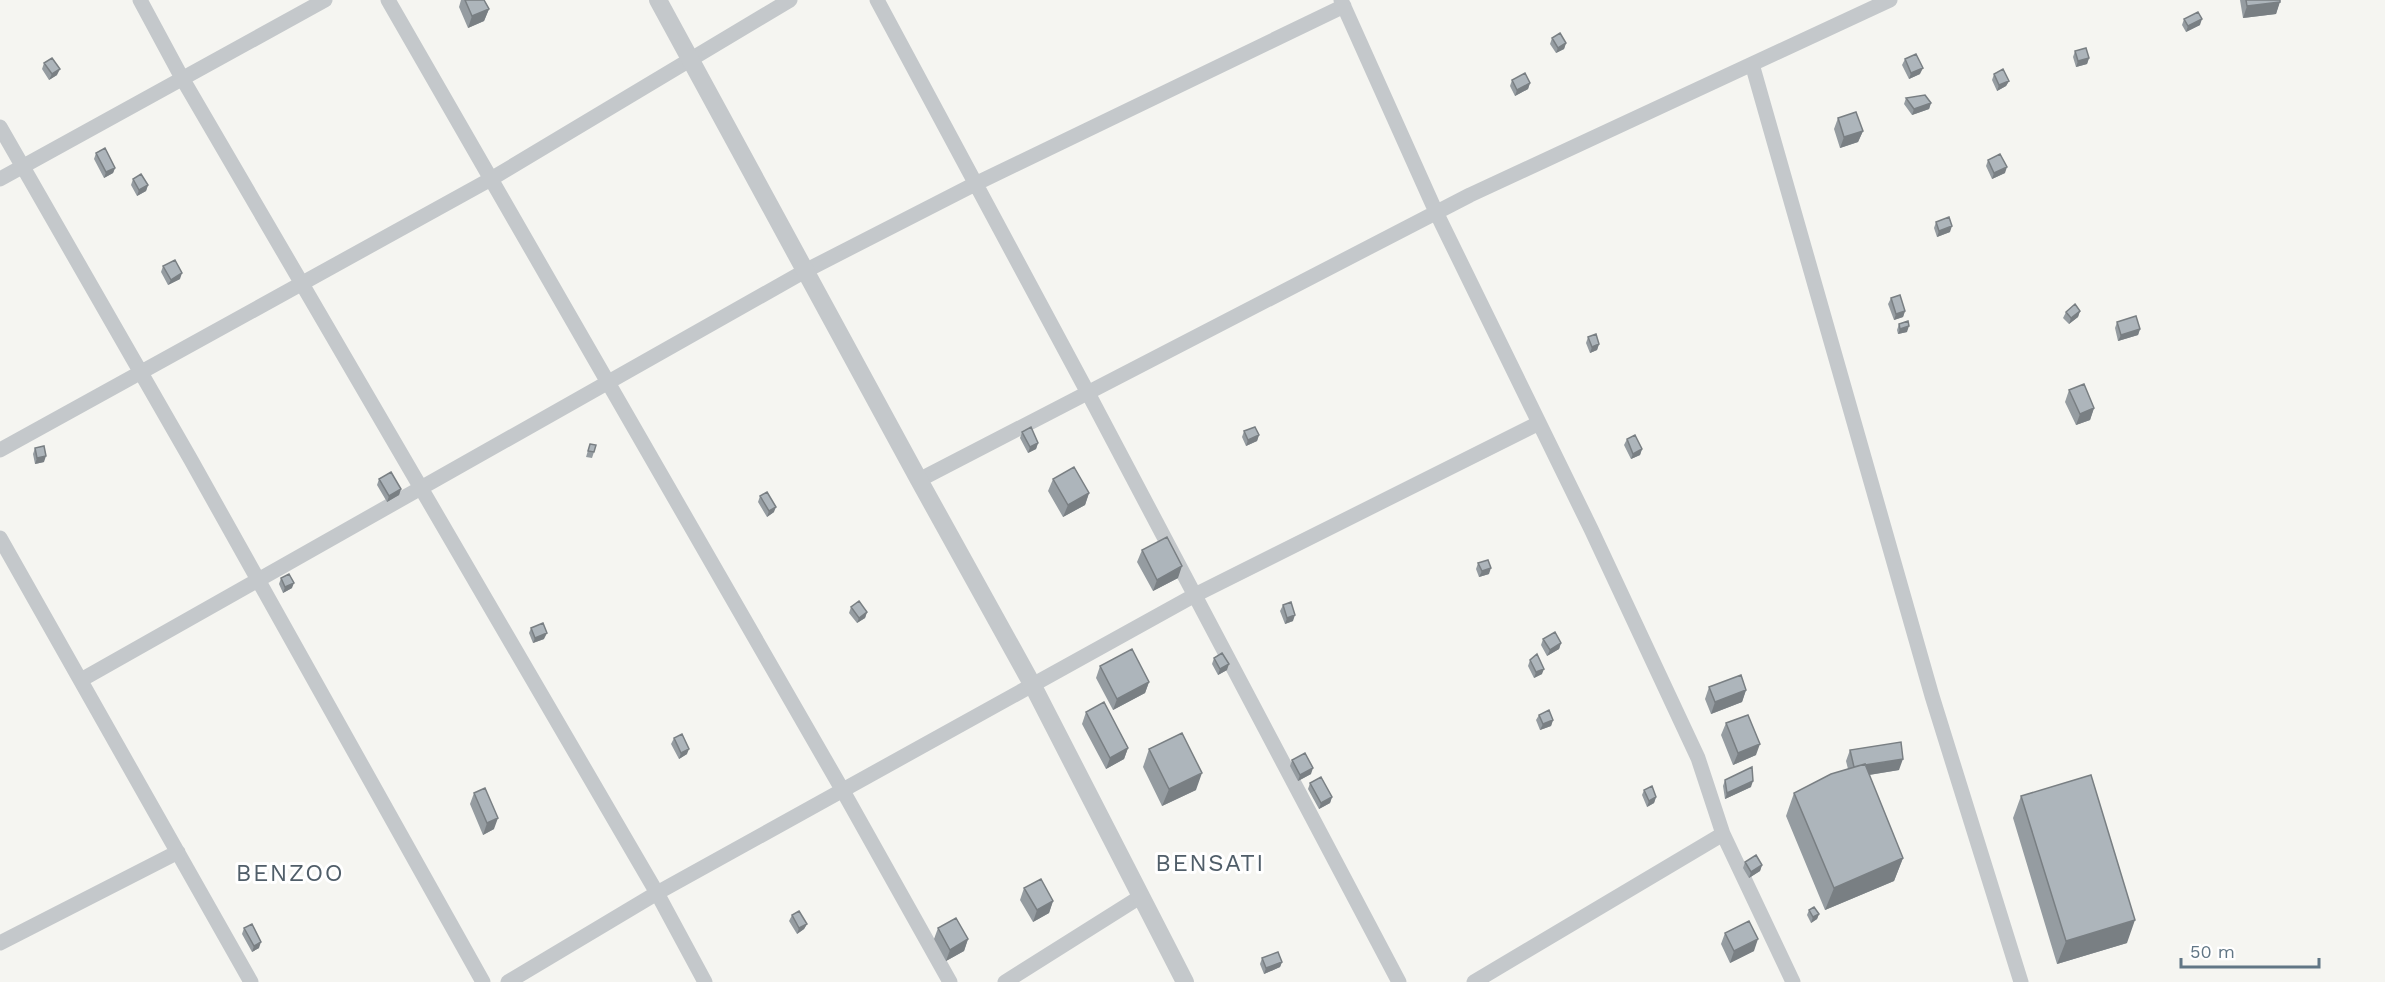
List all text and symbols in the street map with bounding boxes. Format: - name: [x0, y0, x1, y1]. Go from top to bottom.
- district label: BENSATI: [1155, 849, 1265, 877]
- district label: BENZOO: [236, 859, 344, 887]
- scale bar: [2181, 931, 2319, 969]
- text: 50 m: [2190, 941, 2235, 962]

